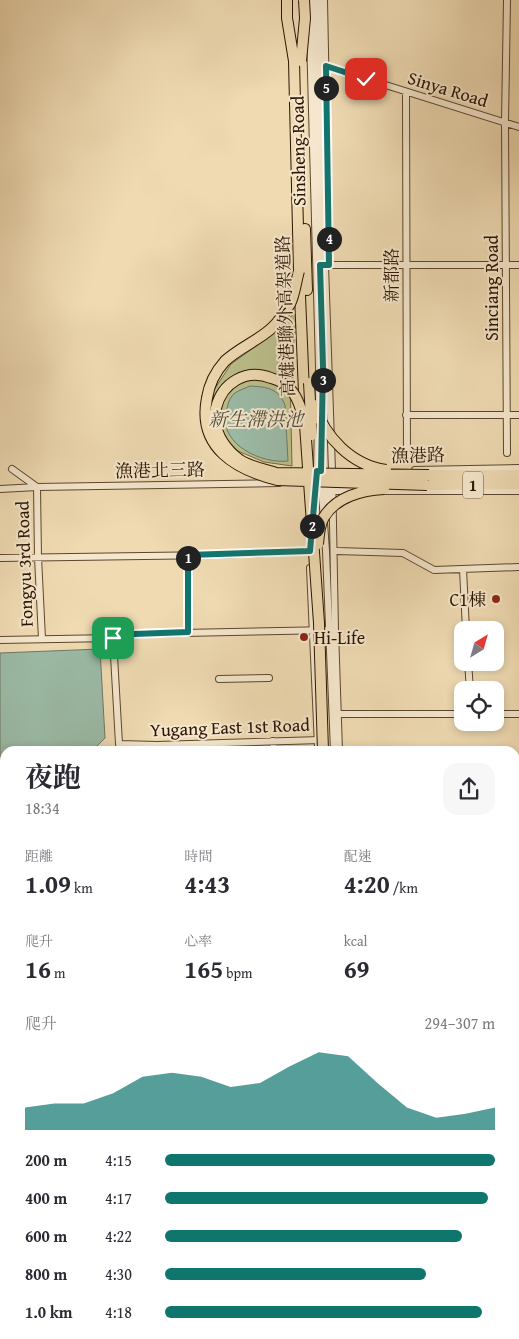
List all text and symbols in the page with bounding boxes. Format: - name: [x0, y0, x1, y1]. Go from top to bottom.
- pin: [345, 58, 387, 100]
- street label: Sinya Road: [404, 64, 492, 114]
- icon: check: [352, 65, 380, 93]
- pin: 5: [314, 76, 338, 100]
- text: 5: [323, 78, 330, 98]
- street label: Sinsheng Road: [284, 95, 312, 206]
- pin: 4: [316, 226, 342, 252]
- text: 4: [326, 229, 333, 249]
- street label: 高雄港聯外高架道路: [269, 235, 301, 397]
- street label: Sinciang Road: [478, 235, 505, 341]
- street label: 新都路: [378, 248, 405, 302]
- pin: 3: [310, 368, 336, 392]
- text: 3: [320, 370, 327, 390]
- water label: 新生滯洪池: [208, 405, 305, 433]
- street label: 漁港路: [391, 441, 445, 469]
- street label: 漁港北三路: [115, 456, 205, 484]
- road number: 1: [463, 472, 483, 498]
- street label: Fongyu 3rd Road: [8, 500, 40, 628]
- pin: 2: [300, 514, 324, 538]
- text: 2: [309, 516, 316, 536]
- pin: 1: [176, 546, 200, 570]
- text: 1: [185, 548, 192, 568]
- place label: C1棟: [450, 586, 486, 613]
- marker: C1棟: [490, 593, 502, 605]
- pin: [92, 617, 134, 659]
- north arrow: [454, 621, 504, 671]
- map controls: [454, 621, 504, 731]
- icon: arrive: [99, 624, 127, 652]
- place label: Hi-Life: [314, 624, 365, 651]
- marker: Hi-Life: [298, 631, 310, 643]
- button: locate: [454, 681, 504, 731]
- street label: Yugang East 1st Road: [150, 711, 311, 743]
- text: 夜跑: [25, 756, 81, 797]
- button: share: [443, 763, 495, 815]
- text: 18:34: [25, 796, 60, 820]
- text: 距離: [25, 846, 53, 866]
- text: 時間: [184, 846, 212, 866]
- text: 配速: [344, 846, 372, 866]
- text: 1.09: [25, 866, 71, 902]
- text: 4:43: [184, 866, 230, 902]
- text: 4:20: [344, 866, 390, 902]
- text: km: [71, 878, 93, 898]
- text: /km: [390, 878, 418, 898]
- text: 爬升: [25, 931, 53, 951]
- text: 心率: [184, 931, 212, 951]
- text: kcal: [344, 931, 368, 951]
- text: 16: [25, 951, 51, 987]
- text: 165: [184, 951, 223, 987]
- text: 69: [344, 951, 370, 987]
- text: m: [51, 963, 65, 983]
- text: bpm: [223, 963, 253, 983]
- text: 爬升: [25, 1011, 57, 1035]
- text: 294–307 m: [425, 1011, 495, 1035]
- text: 200 m: [25, 1148, 67, 1172]
- text: 4:15: [105, 1148, 132, 1172]
- text: 400 m: [25, 1186, 67, 1210]
- text: 4:17: [105, 1186, 132, 1210]
- text: 600 m: [25, 1224, 67, 1248]
- text: 4:22: [105, 1224, 132, 1248]
- text: 800 m: [25, 1262, 67, 1286]
- text: 4:30: [105, 1262, 132, 1286]
- text: 1.0 km: [25, 1300, 72, 1324]
- text: 4:18: [105, 1300, 132, 1324]

